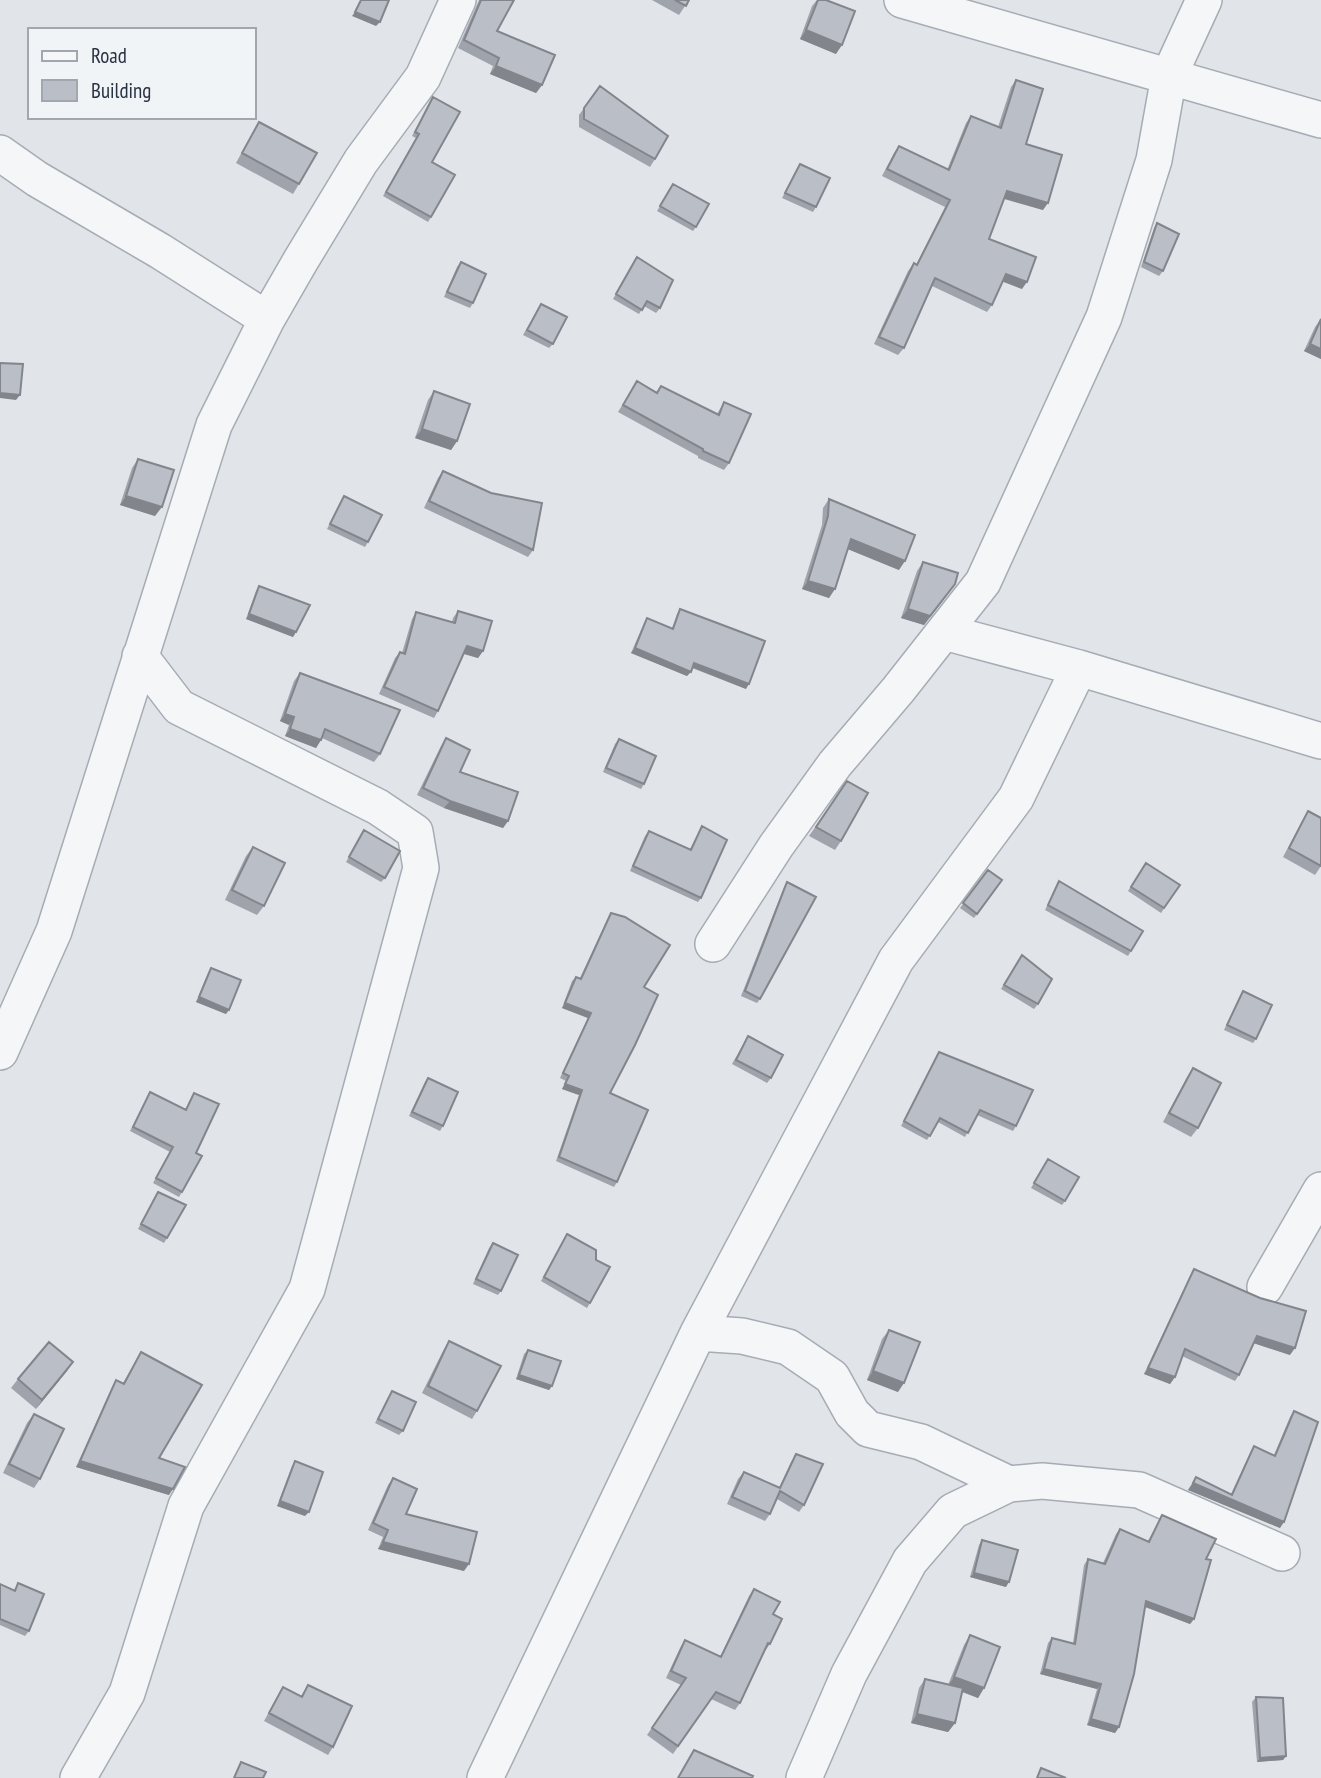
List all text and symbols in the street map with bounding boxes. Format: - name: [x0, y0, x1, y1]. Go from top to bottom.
- legend: [28, 28, 256, 119]
- text: Road: [91, 42, 127, 69]
- text: Building: [91, 77, 151, 104]

